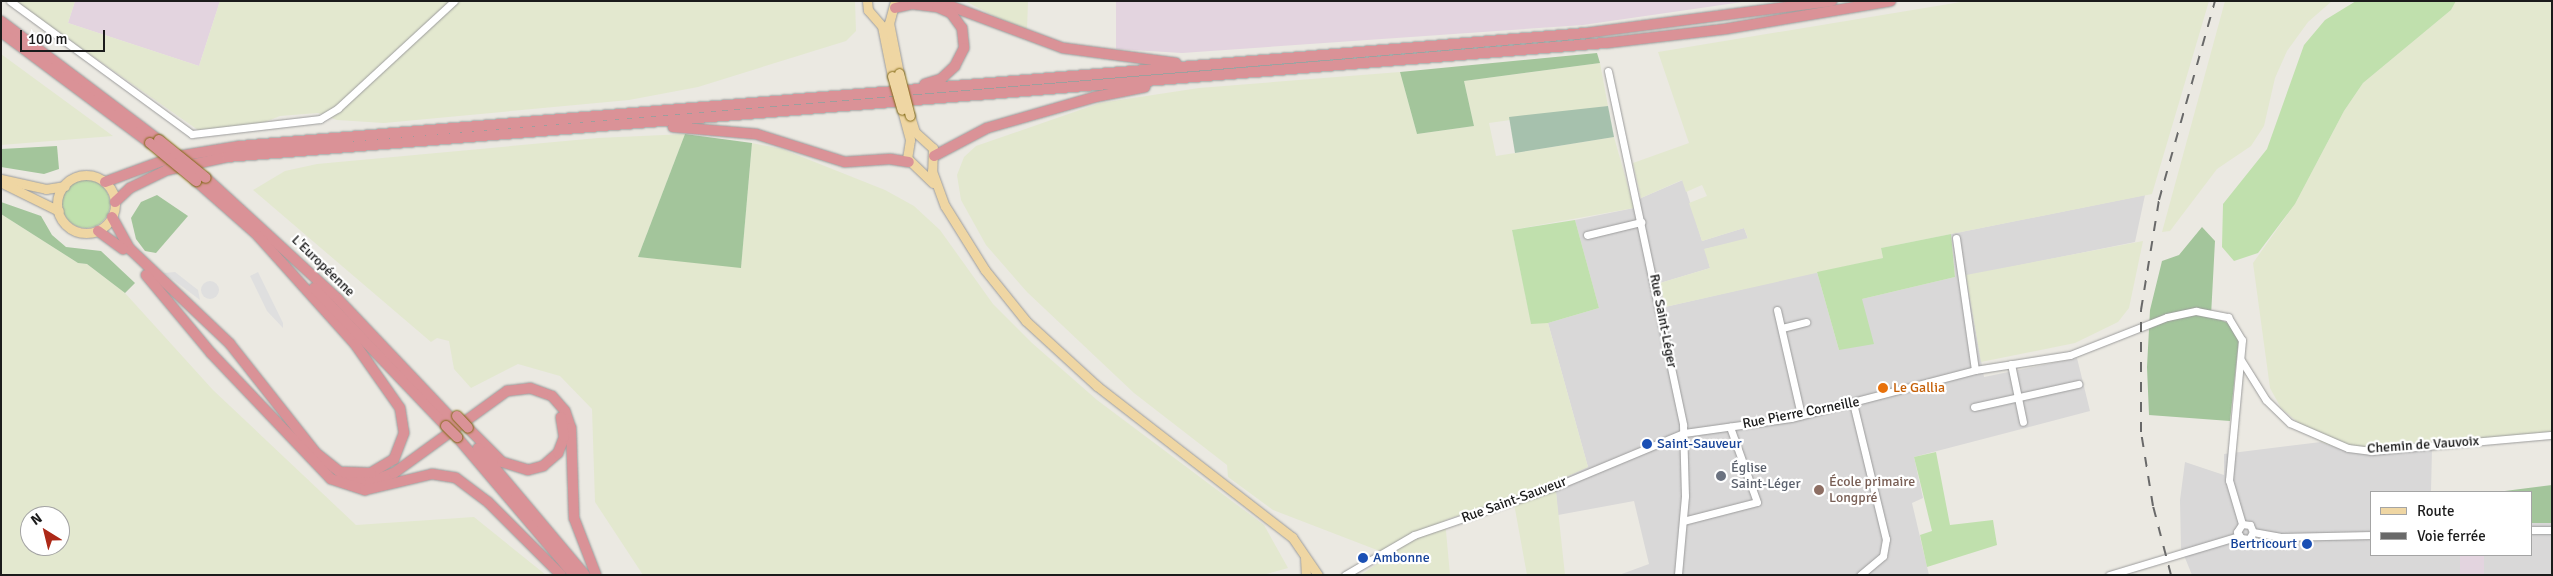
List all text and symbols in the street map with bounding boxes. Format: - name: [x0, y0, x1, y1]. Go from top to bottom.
- scale bar: [22, 20, 108, 52]
- text: 100 m: [28, 30, 68, 48]
- street label: L'Européenne: [288, 232, 358, 300]
- street label: Rue Saint-Léger: [1646, 273, 1680, 369]
- place label: Le Gallia: [1893, 380, 1945, 396]
- marker: Le Gallia: [1877, 382, 1889, 394]
- street label: Rue Pierre Corneille: [1741, 393, 1861, 433]
- street label: Chemin de Vauvoix: [2366, 433, 2480, 457]
- place label: Saint-Sauveur: [1657, 436, 1742, 452]
- marker: Saint-Sauveur: [1641, 438, 1653, 450]
- place label: Église Saint-Léger: [1731, 460, 1801, 492]
- marker: Église Saint-Léger: [1715, 470, 1727, 482]
- street label: Rue Saint-Sauveur: [1459, 473, 1569, 527]
- place label: École primaire Longpré: [1829, 474, 1915, 507]
- marker: École primaire Longpré: [1813, 484, 1825, 496]
- legend: [2370, 491, 2533, 556]
- text: Route: [2417, 502, 2454, 520]
- north arrow: [20, 506, 70, 556]
- text: N: [28, 510, 45, 529]
- text: Voie ferrée: [2417, 527, 2486, 545]
- place label: Bertricourt: [2230, 536, 2297, 552]
- marker: Bertricourt: [2301, 538, 2313, 550]
- place label: Ambonne: [1373, 550, 1430, 566]
- marker: Ambonne: [1357, 552, 1369, 564]

